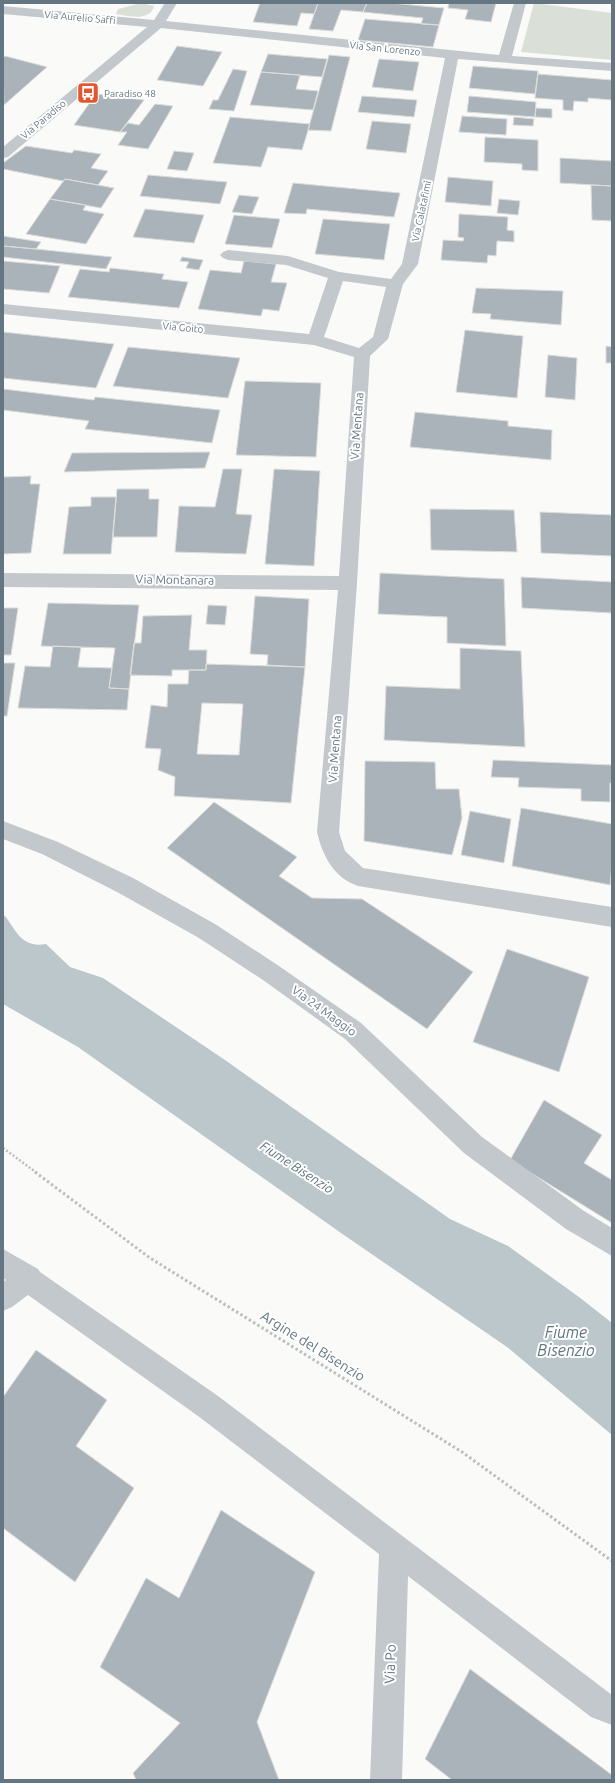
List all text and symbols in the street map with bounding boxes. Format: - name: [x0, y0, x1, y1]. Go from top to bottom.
- street label: Via Aurelio Saffi: [44, 9, 116, 26]
- street label: Via San Lorenzo: [349, 39, 421, 58]
- bus stop icon: Paradiso 48: [75, 80, 101, 106]
- place label: Paradiso 48: [104, 88, 156, 99]
- street label: Via Paradiso: [19, 97, 68, 141]
- street label: Via Calatafimi: [410, 180, 433, 243]
- street label: Via Goito: [162, 320, 204, 335]
- street label: Via Mentana: [348, 392, 365, 460]
- street label: Via Montanara: [136, 572, 214, 587]
- street label: Via Mentana: [326, 715, 343, 783]
- street label: Via 24 Maggio: [290, 983, 359, 1038]
- water label: Fiume Bisenzio: [258, 1138, 336, 1196]
- street label: Argine del Bisenzio: [258, 1308, 368, 1384]
- water label: Fiume Bisenzio: [537, 1323, 595, 1359]
- street label: Via Po: [381, 1644, 399, 1684]

